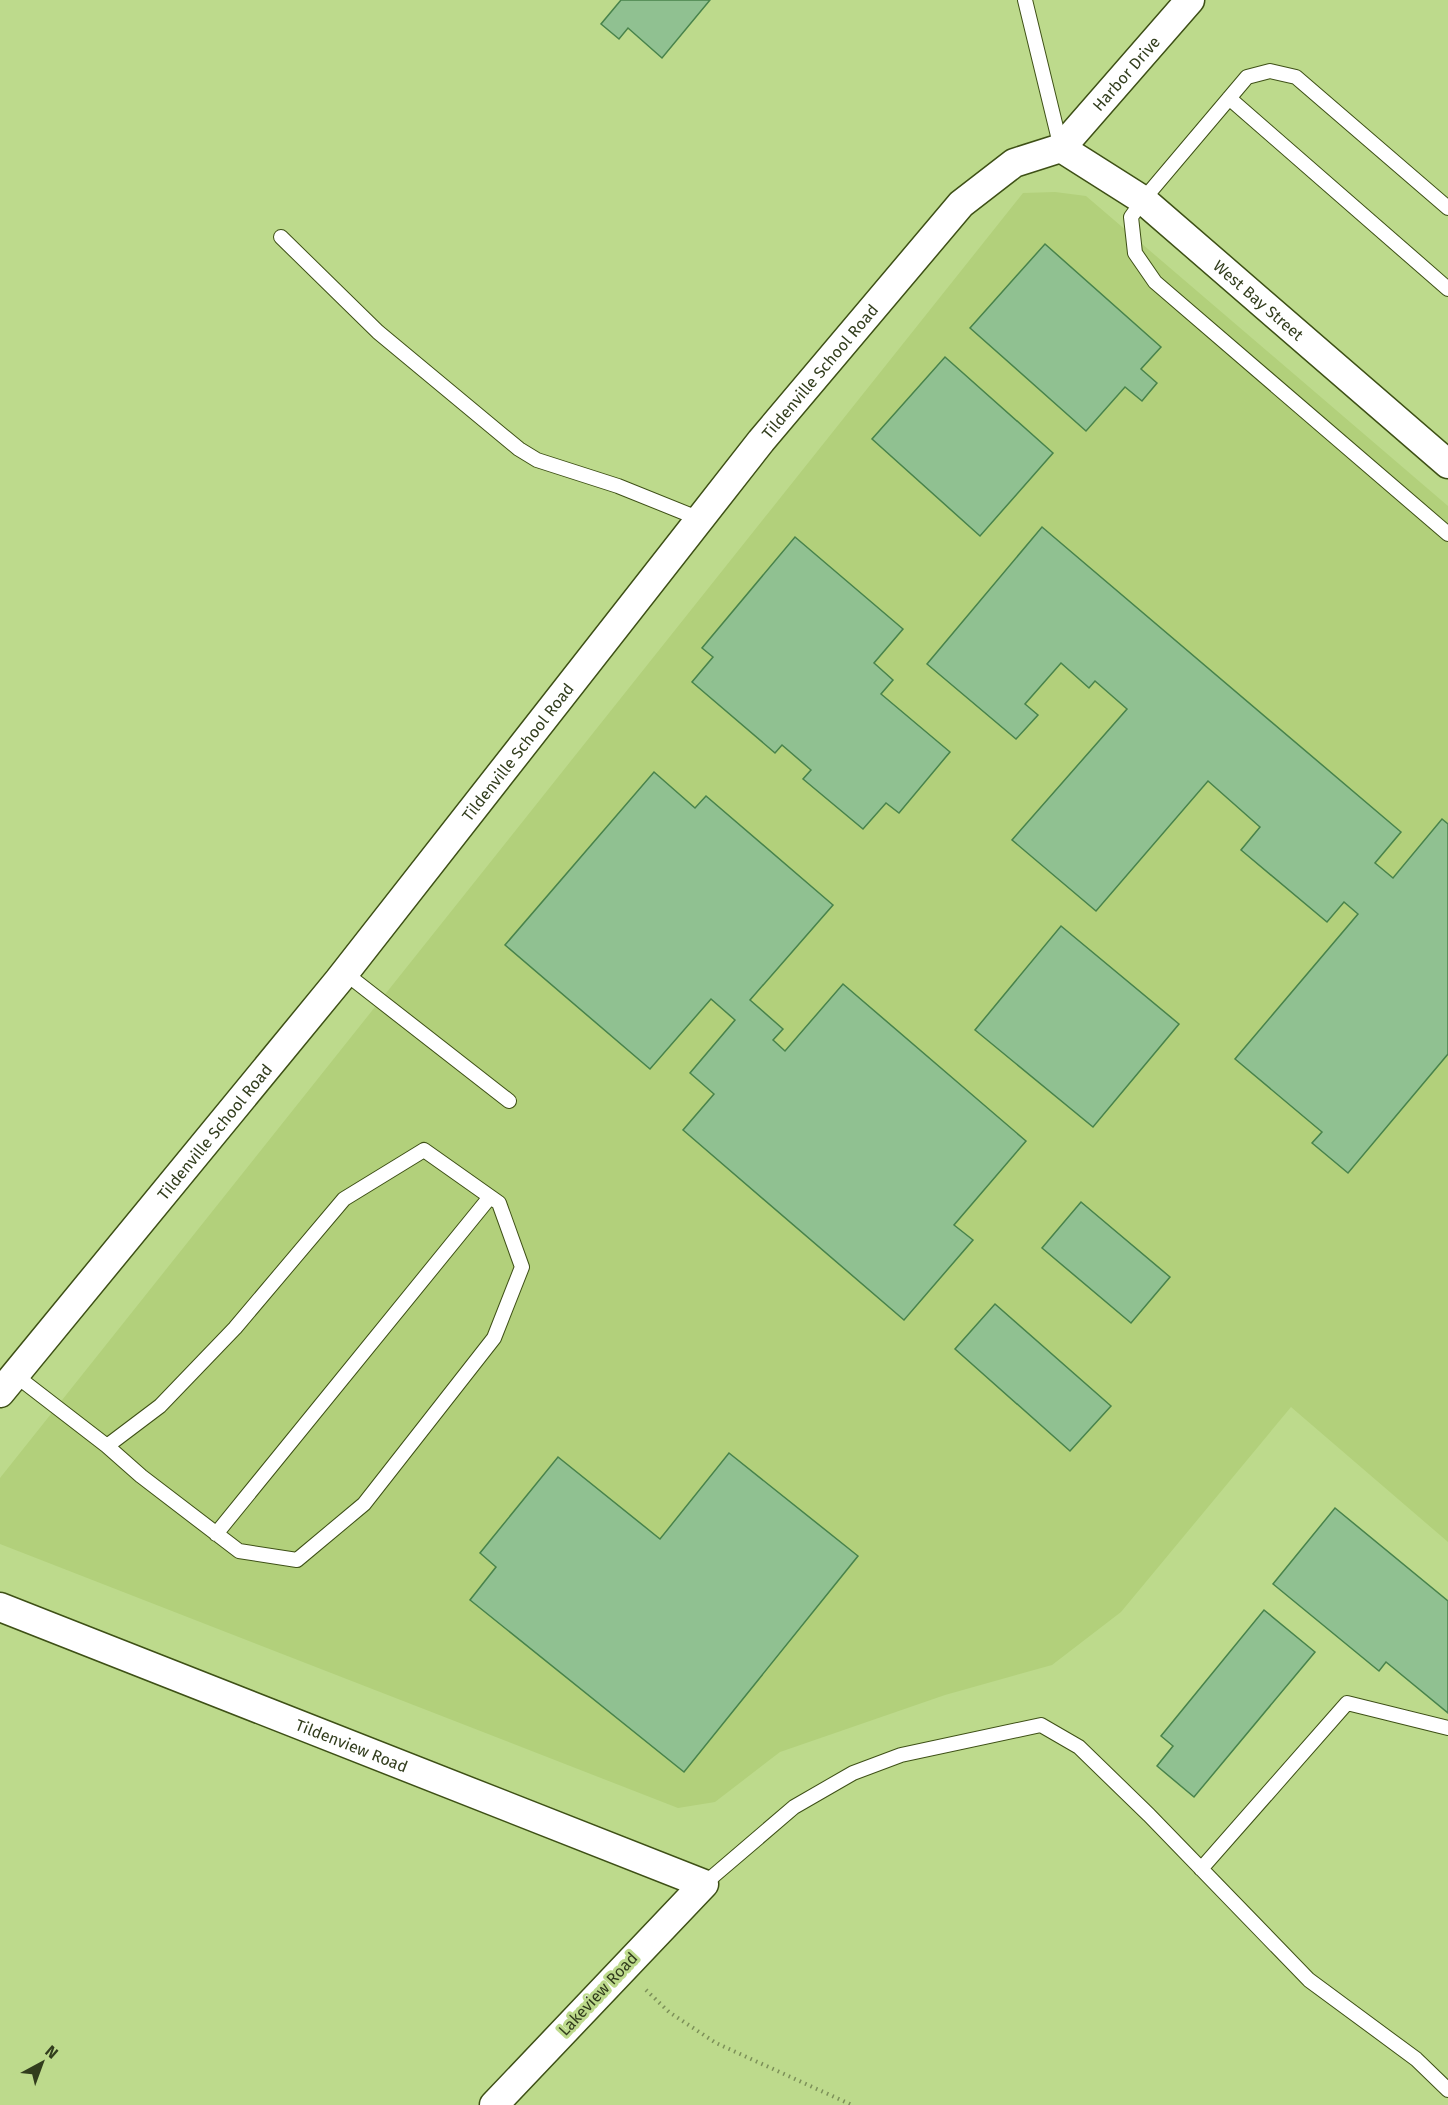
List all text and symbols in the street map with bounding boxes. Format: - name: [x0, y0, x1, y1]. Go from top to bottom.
- street label: Harbor Drive: [1088, 32, 1164, 115]
- street label: West Bay Street: [1210, 256, 1308, 344]
- street label: Tildenville School Road: [758, 300, 882, 442]
- street label: Tildenville School Road: [458, 679, 577, 825]
- street label: Tildenville School Road: [153, 1060, 276, 1203]
- street label: Tildenview Road: [293, 1715, 410, 1776]
- street label: Lakeview Road: [555, 1948, 641, 2040]
- north arrow: [12, 2033, 72, 2093]
- text: N: [41, 2041, 62, 2063]

